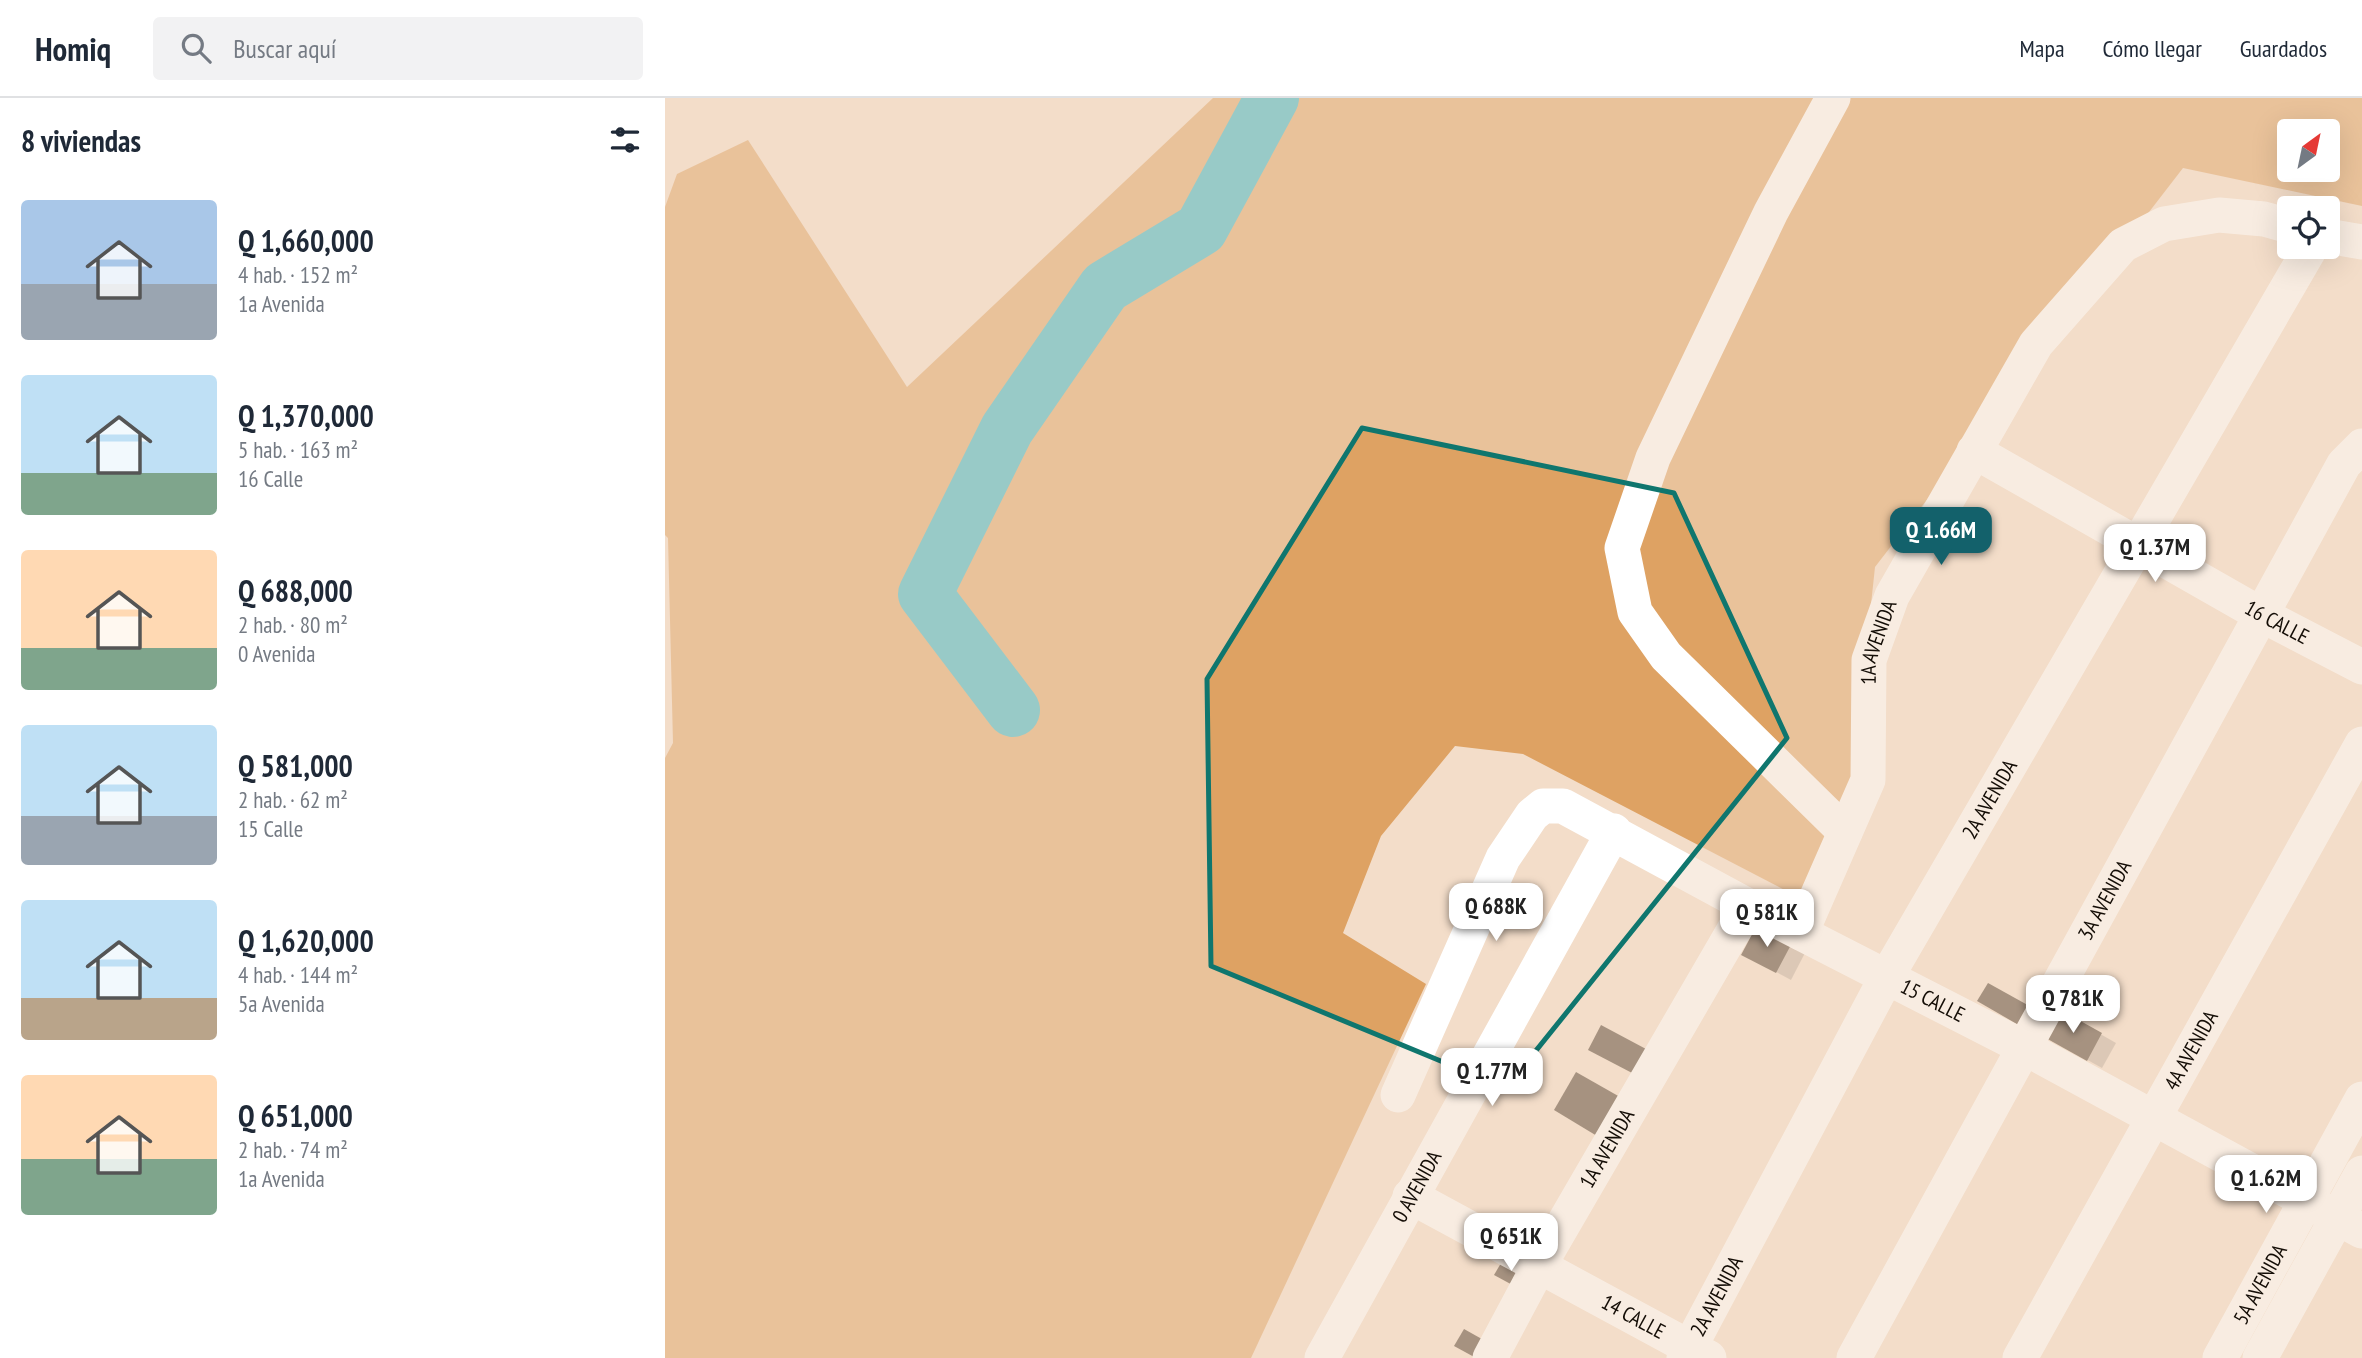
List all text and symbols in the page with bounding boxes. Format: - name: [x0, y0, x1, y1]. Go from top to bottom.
- search box: [153, 17, 643, 80]
- text: Homiq: [35, 27, 111, 70]
- icon: search: [177, 29, 215, 67]
- text: Buscar aquí: [233, 32, 336, 65]
- text: Mapa: [2020, 33, 2065, 64]
- text: Cómo llegar: [2103, 33, 2202, 64]
- text: Guardados: [2240, 33, 2327, 64]
- north arrow: [2277, 119, 2340, 182]
- map controls: [2277, 119, 2340, 259]
- text: 8 viviendas: [21, 121, 141, 160]
- icon: filters: [606, 121, 644, 159]
- button: locate: [2277, 196, 2340, 259]
- text: Q 1,660,000: [238, 221, 374, 260]
- icon: home: [77, 228, 161, 312]
- text: 4 hab. · 152 m²: [238, 260, 358, 289]
- text: 1a Avenida: [238, 289, 325, 318]
- text: Q 1,370,000: [238, 396, 374, 435]
- icon: home: [77, 403, 161, 487]
- text: 5 hab. · 163 m²: [238, 435, 358, 464]
- text: 16 Calle: [238, 464, 303, 493]
- pin: Q 1.66M: [1876, 508, 2006, 567]
- text: Q 1.66M: [1906, 515, 1976, 544]
- pin: Q 1.37M: [2090, 524, 2220, 584]
- text: Q 1.37M: [2120, 532, 2190, 561]
- text: Q 688,000: [238, 571, 353, 610]
- icon: home: [77, 578, 161, 662]
- street label: 16 CALLE: [2240, 594, 2314, 650]
- street label: 1A AVENIDA: [1855, 596, 1902, 685]
- text: 2 hab. · 80 m²: [238, 610, 348, 639]
- text: 0 Avenida: [238, 639, 315, 668]
- text: Q 581,000: [238, 746, 353, 785]
- icon: home: [77, 753, 161, 837]
- street label: 2A AVENIDA: [1956, 755, 2023, 844]
- text: 2 hab. · 62 m²: [238, 785, 348, 814]
- text: 15 Calle: [238, 814, 303, 843]
- street label: 3A AVENIDA: [2072, 855, 2137, 945]
- pin: Q 688K: [1439, 884, 1553, 943]
- pin: Q 581K: [1710, 890, 1824, 949]
- text: Q 688K: [1465, 891, 1527, 920]
- text: Q 581K: [1736, 897, 1798, 926]
- text: Q 1,620,000: [238, 921, 374, 960]
- icon: home: [77, 928, 161, 1012]
- text: 4 hab. · 144 m²: [238, 960, 358, 989]
- street label: 15 CALLE: [1896, 972, 1970, 1028]
- pin: Q 781K: [2016, 976, 2130, 1035]
- text: Q 781K: [2042, 983, 2104, 1012]
- text: 5a Avenida: [238, 989, 325, 1018]
- street label: 4A AVENIDA: [2158, 1006, 2224, 1095]
- pin: Q 1.77M: [1427, 1048, 1557, 1108]
- text: Q 1.77M: [1457, 1056, 1527, 1085]
- text: Q 651,000: [238, 1096, 353, 1135]
- icon: home: [77, 1103, 161, 1187]
- street label: 1A AVENIDA: [1573, 1104, 1640, 1193]
- text: 2 hab. · 74 m²: [238, 1135, 348, 1164]
- street label: 0 AVENIDA: [1386, 1146, 1447, 1227]
- pin: Q 1.62M: [2201, 1156, 2331, 1215]
- text: Q 1.62M: [2231, 1163, 2301, 1192]
- text: 1a Avenida: [238, 1164, 325, 1193]
- pin: Q 651K: [1454, 1214, 1568, 1273]
- text: Q 651K: [1480, 1221, 1542, 1250]
- street label: 5A AVENIDA: [2227, 1239, 2293, 1329]
- street label: 2A AVENIDA: [1684, 1251, 1749, 1341]
- street label: 14 CALLE: [1597, 1288, 1670, 1345]

